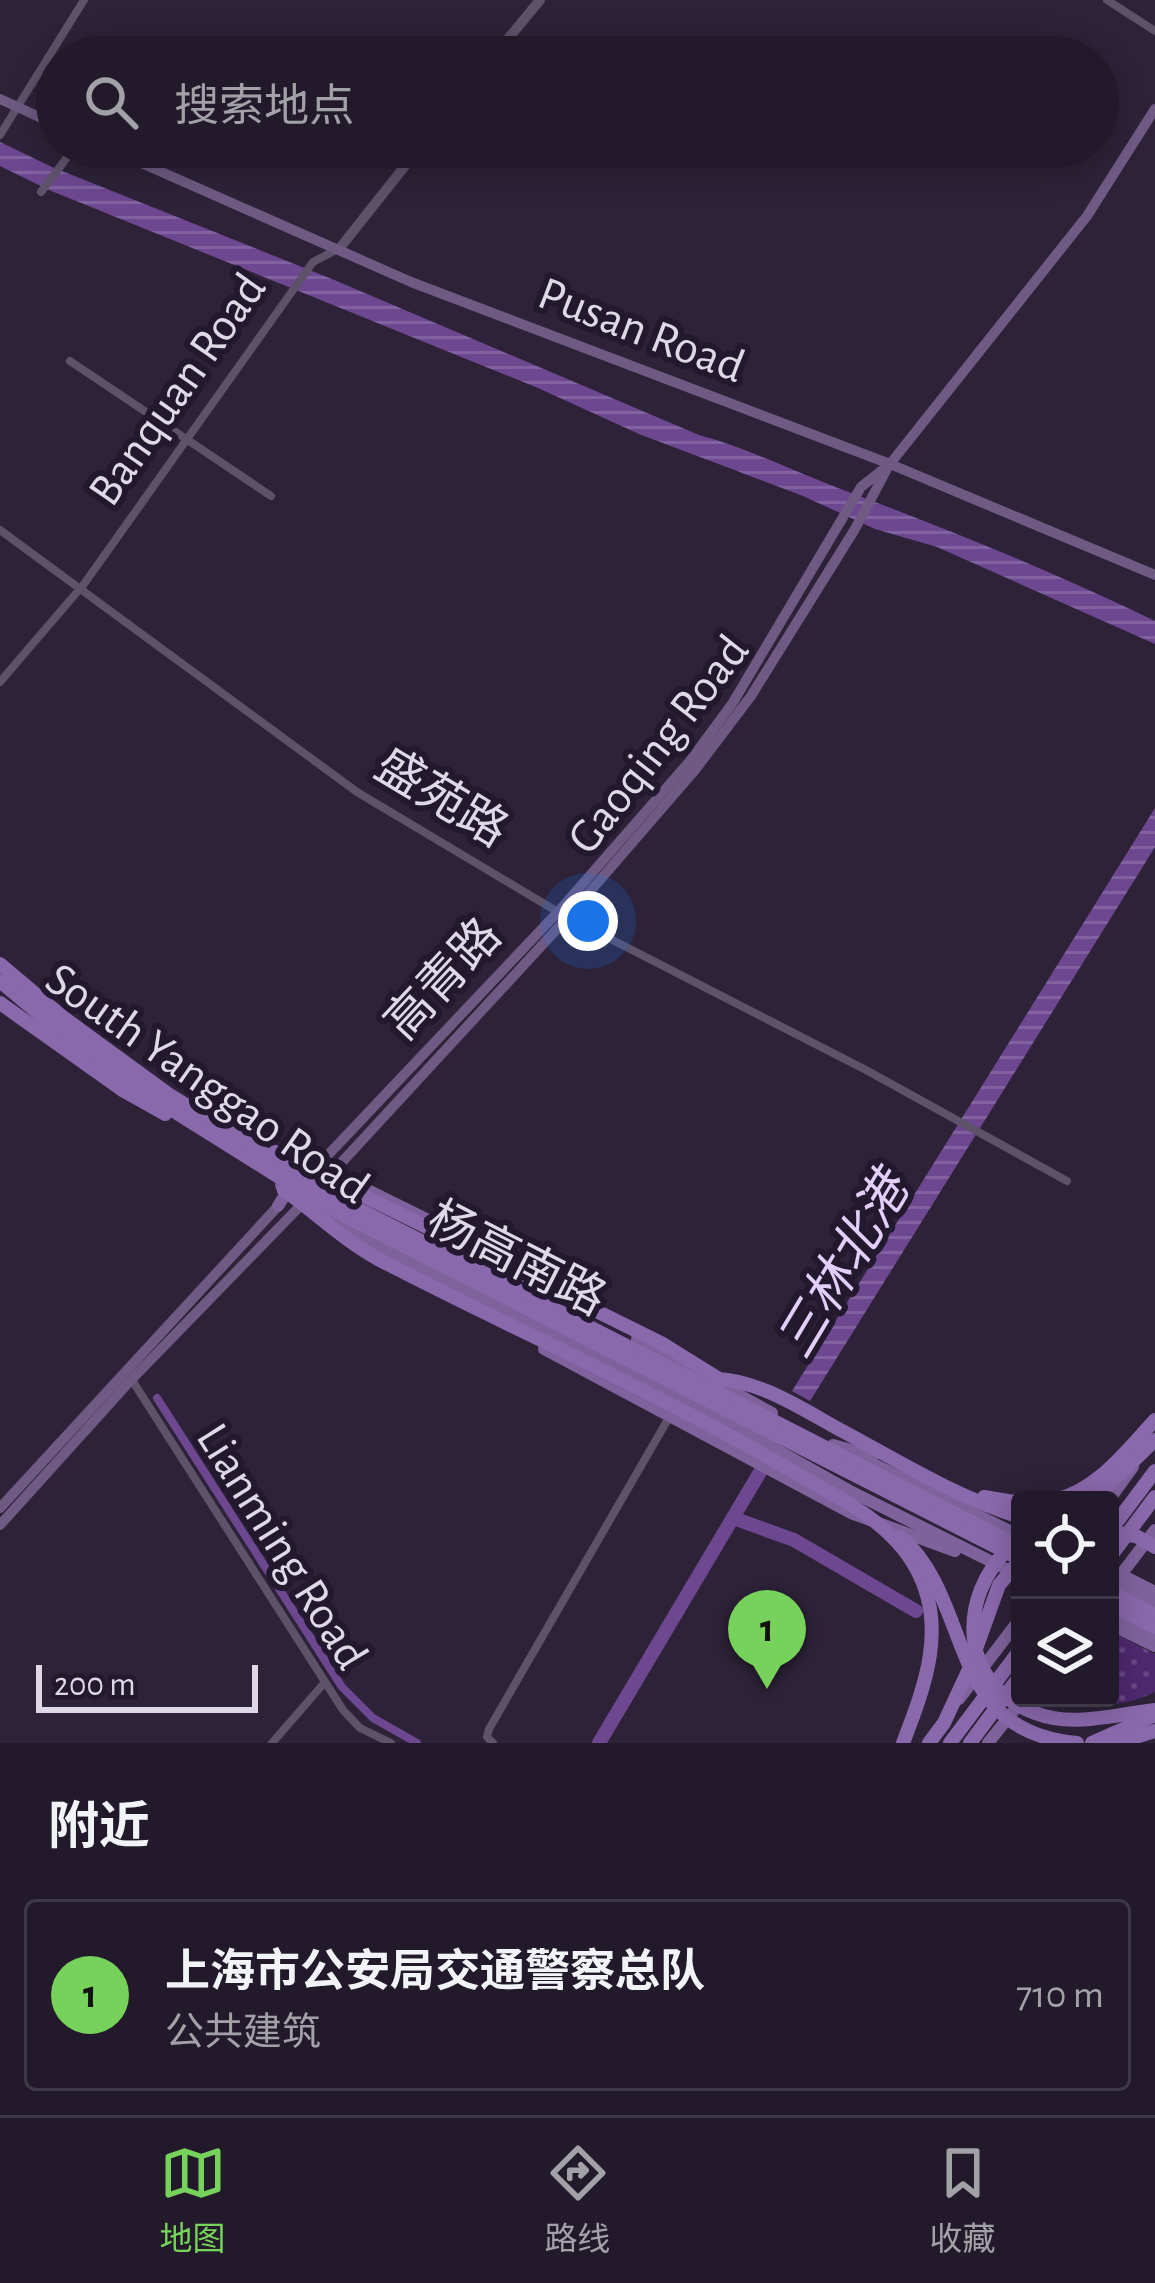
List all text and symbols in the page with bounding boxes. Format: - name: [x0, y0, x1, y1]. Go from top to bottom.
- search box: [36, 36, 1119, 168]
- icon: search: [78, 69, 144, 135]
- text: 搜索地点: [174, 85, 354, 130]
- street label: Banquan Road: [81, 265, 275, 515]
- street label: Pusan Road: [531, 270, 751, 392]
- street label: Gaoqing Road: [560, 627, 758, 863]
- street label: 盛苑路: [367, 739, 517, 857]
- your location: [558, 891, 618, 951]
- street label: 高青路: [375, 909, 511, 1049]
- street label: South Yanggao Road: [37, 955, 377, 1213]
- water label: 三林北港: [768, 1159, 921, 1367]
- street label: 杨高南路: [420, 1192, 614, 1325]
- street label: Lianming Road: [187, 1416, 375, 1678]
- map controls: [1011, 1491, 1119, 1707]
- button: locate: [1011, 1491, 1119, 1599]
- pin: 1: [728, 1590, 806, 1689]
- button: layers: [1011, 1599, 1119, 1707]
- scale bar: [36, 1659, 258, 1712]
- text: 200 m: [54, 1669, 136, 1702]
- text: 附近: [48, 1802, 150, 1853]
- text: 上海市公安局交通警察总队: [165, 1950, 705, 1995]
- text: 1: [83, 1976, 97, 2015]
- text: 710 m: [1016, 1976, 1104, 2015]
- text: 公共建筑: [165, 2014, 321, 2053]
- tab: 地图: [160, 2140, 226, 2261]
- tab: 路线: [545, 2140, 611, 2261]
- tab: 收藏: [930, 2140, 996, 2261]

